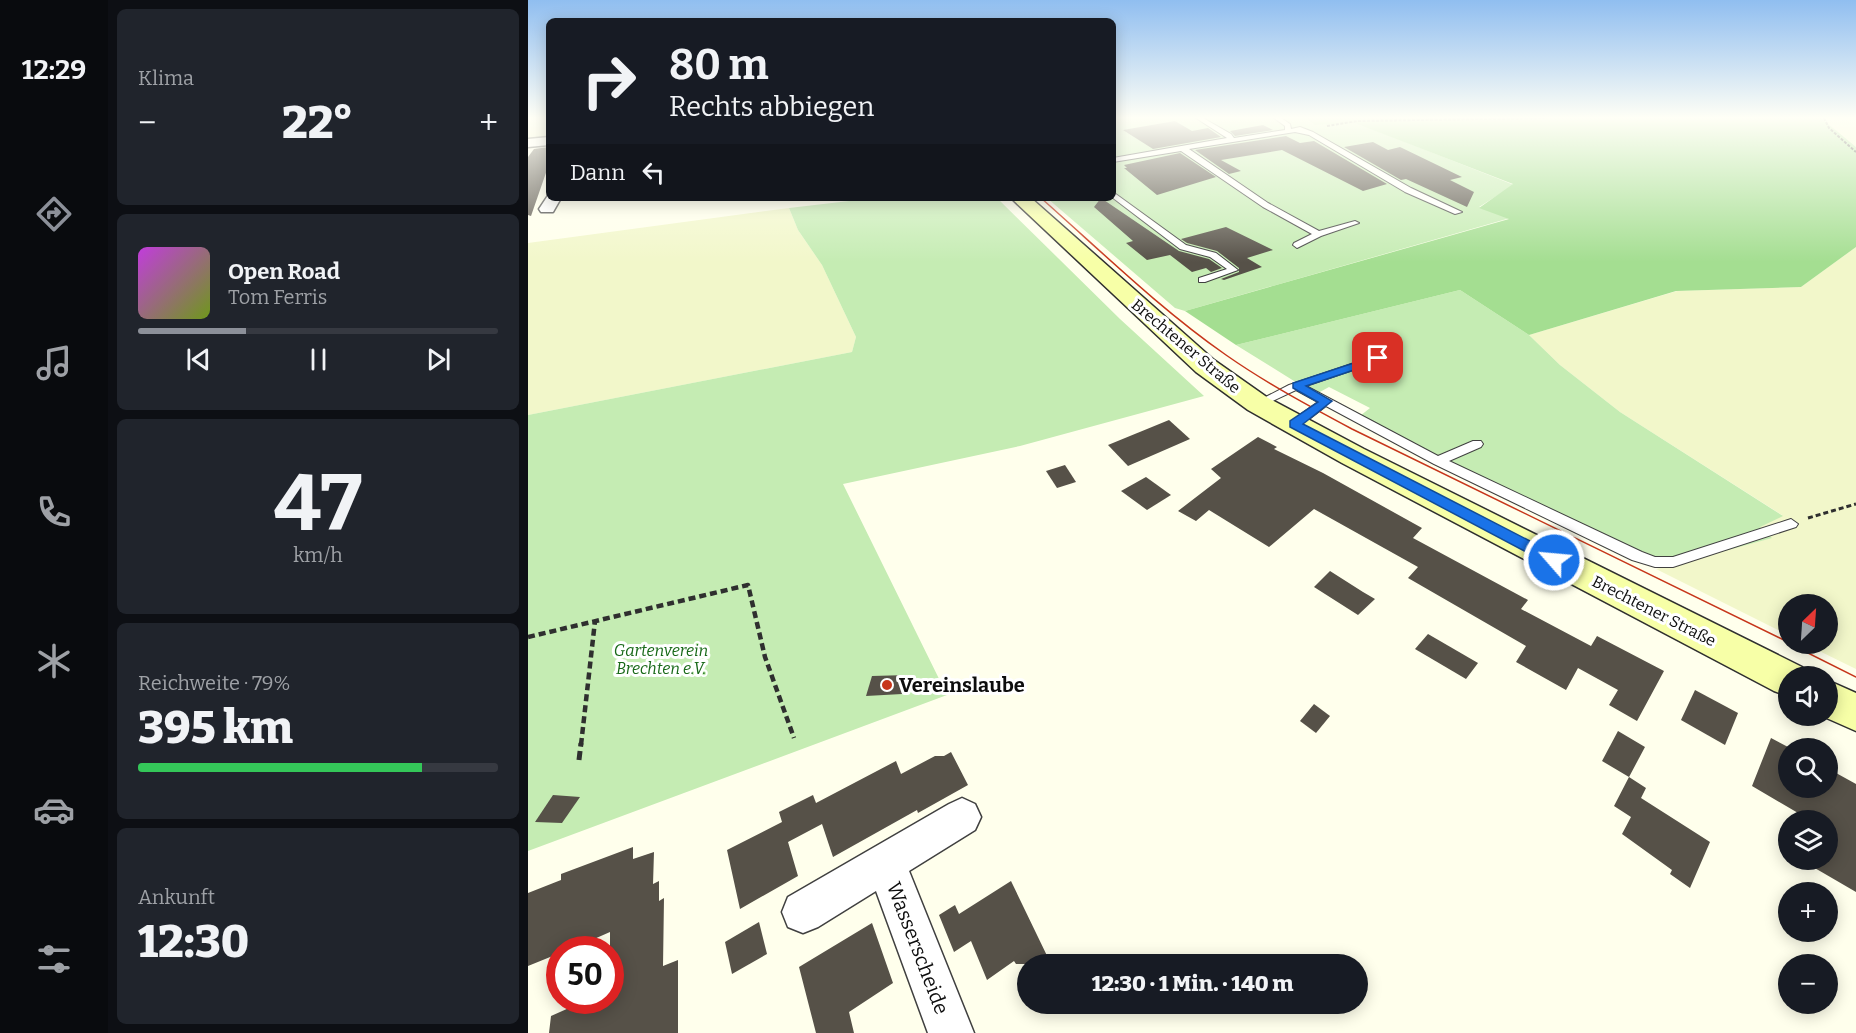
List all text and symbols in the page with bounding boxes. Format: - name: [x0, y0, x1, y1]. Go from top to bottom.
- text: 80 m: [669, 40, 769, 90]
- icon: right: [570, 42, 648, 120]
- text: 12:29: [22, 54, 86, 86]
- text: Klima: [138, 66, 194, 90]
- text: Rechts abbiegen: [669, 91, 874, 123]
- text: 22°: [282, 96, 353, 150]
- text: −: [138, 103, 156, 143]
- text: +: [479, 103, 498, 143]
- icon: left: [637, 156, 670, 189]
- text: Dann: [570, 159, 625, 186]
- icon: directions: [33, 193, 75, 235]
- text: Open Road: [228, 258, 340, 285]
- text: Tom Ferris: [228, 285, 327, 309]
- street label: Brechtener Straße: [1128, 295, 1244, 397]
- pin: [1352, 332, 1403, 383]
- icon: arrive: [1361, 341, 1394, 374]
- icon: music: [33, 342, 75, 384]
- icon: previous: [182, 343, 215, 376]
- icon: pause: [302, 343, 335, 376]
- icon: next: [422, 343, 455, 376]
- text: 47: [274, 457, 362, 551]
- icon: phone: [33, 491, 75, 533]
- position arrow: [1522, 528, 1586, 592]
- text: km/h: [293, 543, 343, 567]
- street label: Brechtener Straße: [1589, 572, 1719, 650]
- north arrow: [1778, 594, 1838, 654]
- map controls: [1778, 594, 1838, 1014]
- icon: climate: [33, 640, 75, 682]
- park label: Gartenverein Brechten e.V.: [614, 641, 708, 678]
- button: sound: [1778, 666, 1838, 726]
- text: Reichweite · 79%: [138, 671, 290, 695]
- place label: Vereinslaube: [899, 673, 1025, 697]
- marker: Vereinslaube: [880, 678, 894, 692]
- text: 395 km: [138, 701, 293, 755]
- button: search: [1778, 738, 1838, 798]
- icon: car: [33, 789, 75, 831]
- button: layers: [1778, 810, 1838, 870]
- street label: Wasserscheide: [882, 878, 954, 1018]
- button: +: [1778, 882, 1838, 942]
- text: Ankunft: [138, 885, 215, 909]
- text: 12:30: [138, 915, 249, 969]
- speed limit sign: 50: [546, 936, 624, 1014]
- icon: filters: [33, 938, 75, 980]
- button: −: [1778, 954, 1838, 1014]
- text: 12:30 · 1 Min. · 140 m: [1092, 970, 1293, 997]

